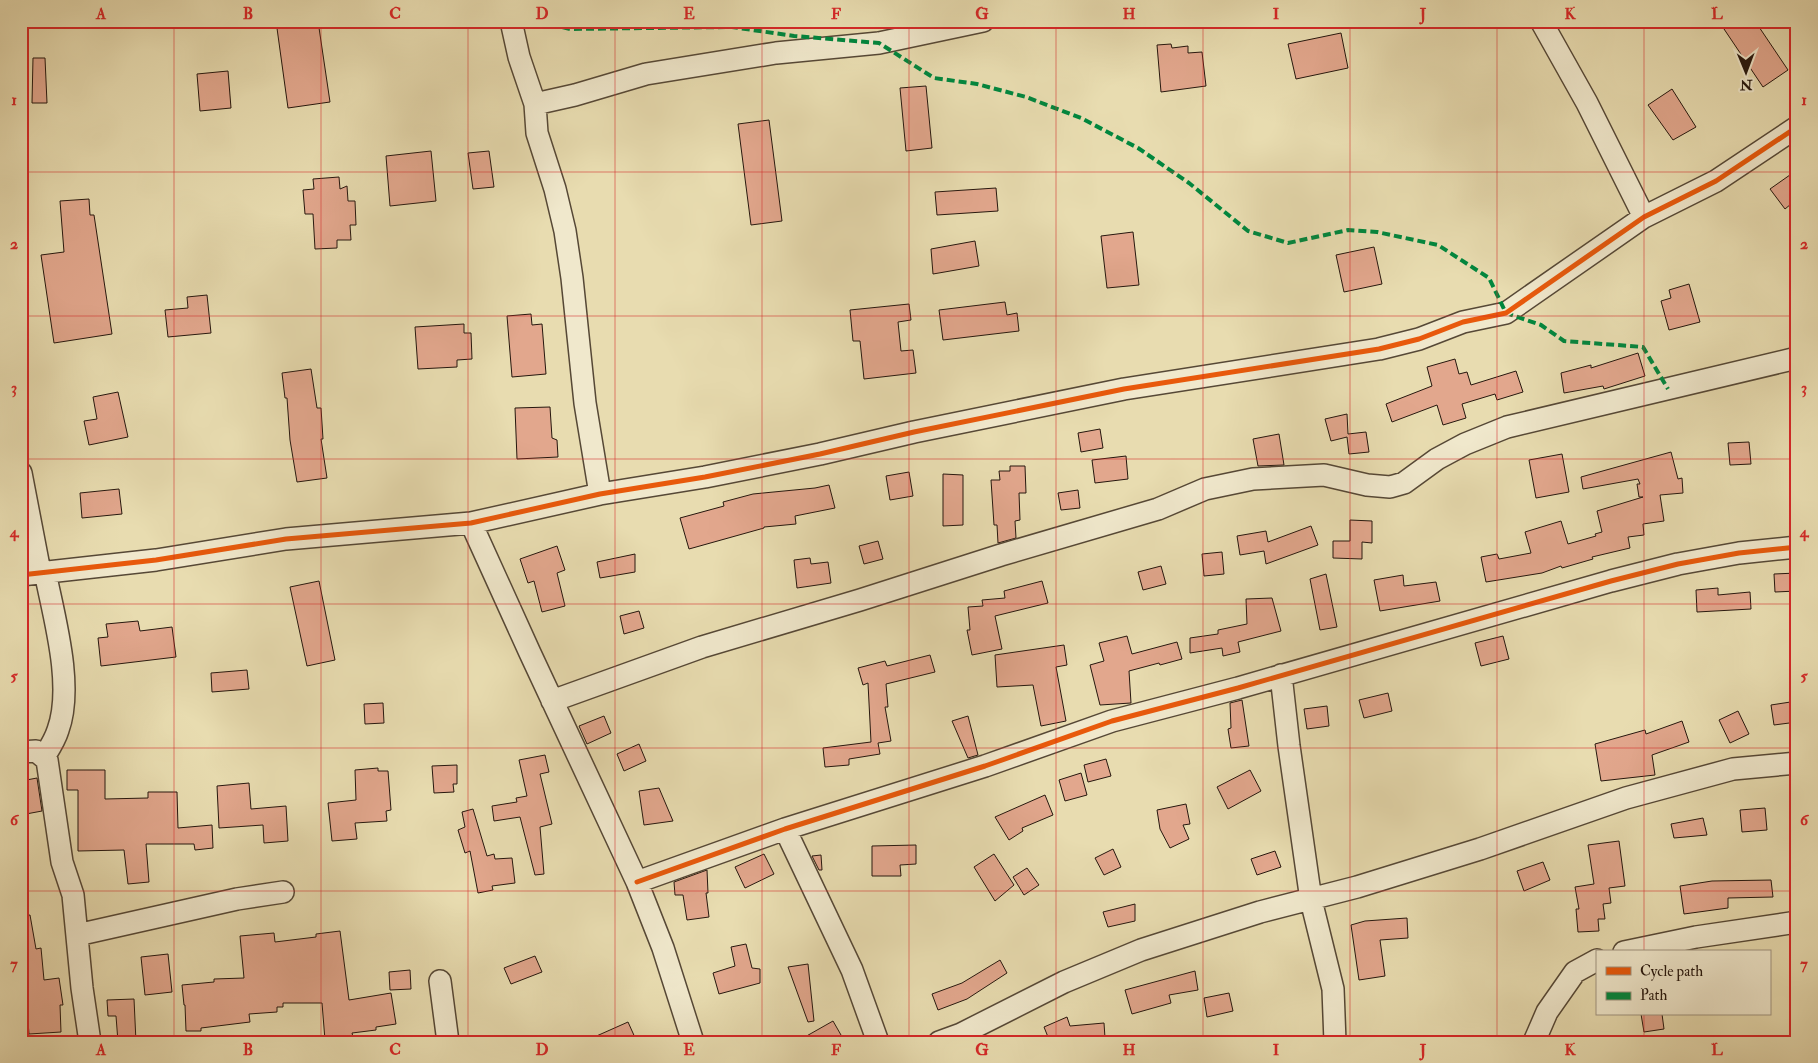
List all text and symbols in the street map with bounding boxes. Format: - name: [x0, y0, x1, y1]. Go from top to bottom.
- text: A: [95, 4, 107, 24]
- text: B: [243, 4, 253, 24]
- text: C: [389, 4, 401, 24]
- text: D: [535, 4, 549, 24]
- text: E: [683, 4, 695, 24]
- text: F: [831, 4, 841, 24]
- text: G: [975, 4, 989, 24]
- text: H: [1122, 4, 1136, 24]
- text: I: [1273, 4, 1280, 24]
- text: J: [1419, 4, 1427, 25]
- text: K: [1564, 4, 1576, 24]
- text: L: [1711, 4, 1723, 24]
- north arrow: [1720, 48, 1770, 98]
- text: N: [1739, 76, 1754, 93]
- text: 1: [11, 90, 17, 110]
- text: 1: [1801, 90, 1807, 110]
- text: 2: [10, 234, 18, 254]
- text: 2: [1800, 234, 1808, 254]
- text: 3: [11, 378, 17, 398]
- text: 3: [1801, 378, 1807, 398]
- text: 4: [9, 522, 20, 542]
- text: 4: [1799, 522, 1810, 542]
- text: 5: [10, 666, 18, 686]
- text: 5: [1800, 666, 1808, 686]
- text: 6: [10, 810, 20, 830]
- text: 6: [1800, 810, 1810, 830]
- legend: [1596, 950, 1770, 1016]
- text: 7: [10, 954, 18, 974]
- text: 7: [1800, 954, 1808, 974]
- text: Cycle path: [1640, 962, 1703, 982]
- text: Path: [1640, 986, 1667, 1005]
- text: A: [95, 1040, 107, 1060]
- text: B: [243, 1040, 253, 1060]
- text: C: [389, 1040, 401, 1060]
- text: D: [535, 1040, 549, 1060]
- text: E: [683, 1040, 695, 1060]
- text: F: [831, 1040, 841, 1060]
- text: G: [975, 1040, 989, 1060]
- text: H: [1122, 1040, 1136, 1060]
- text: I: [1273, 1040, 1280, 1060]
- text: J: [1419, 1040, 1427, 1061]
- text: K: [1564, 1040, 1576, 1060]
- text: L: [1711, 1040, 1723, 1060]

